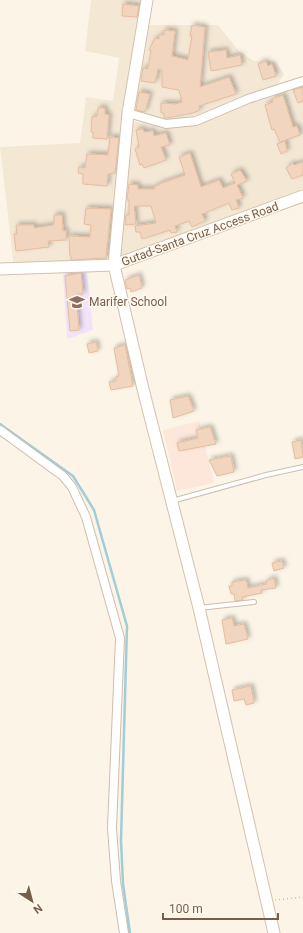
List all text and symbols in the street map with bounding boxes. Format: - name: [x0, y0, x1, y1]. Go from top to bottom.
- street label: Gutad-Santa Cruz Access Road: [120, 199, 280, 269]
- school or university icon: Marifer School: [68, 293, 86, 311]
- place label: Marifer School: [89, 295, 167, 309]
- north arrow: [12, 881, 52, 921]
- scale bar: [163, 895, 278, 921]
- text: N: [30, 901, 45, 916]
- text: 100 m: [169, 902, 203, 916]

